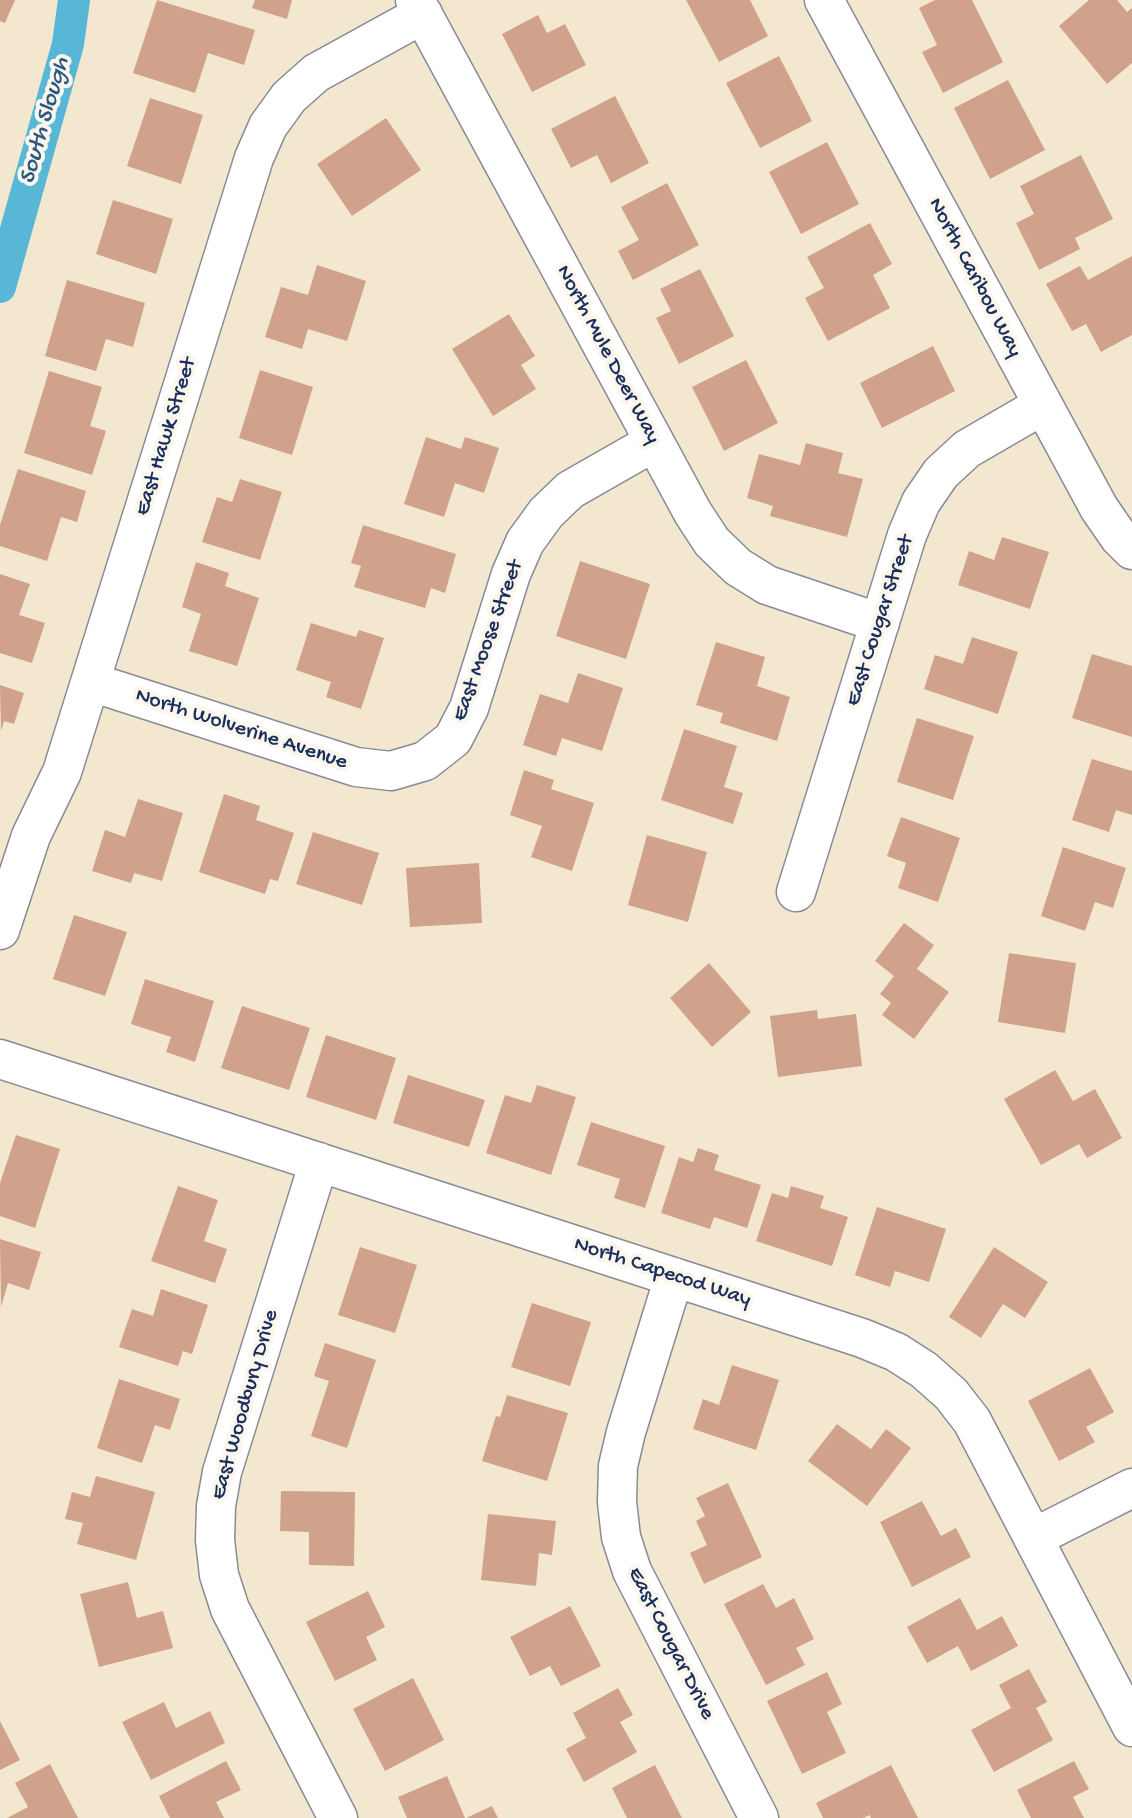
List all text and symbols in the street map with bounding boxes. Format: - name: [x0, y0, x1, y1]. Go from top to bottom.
- water label: South Slough: [14, 55, 78, 187]
- street label: North Caribou Way: [921, 194, 1027, 362]
- street label: North Mule Deer Way: [549, 261, 665, 449]
- street label: East Hawk Street: [130, 355, 204, 519]
- street label: East Cougar Street: [841, 532, 921, 710]
- street label: East Moose Street: [448, 557, 530, 725]
- street label: North Wolverine Avenue: [132, 683, 350, 777]
- street label: North Capecod Way: [570, 1232, 754, 1314]
- street label: East Woodbury Drive: [206, 1307, 286, 1503]
- street label: East Cougar Drive: [620, 1563, 720, 1725]

